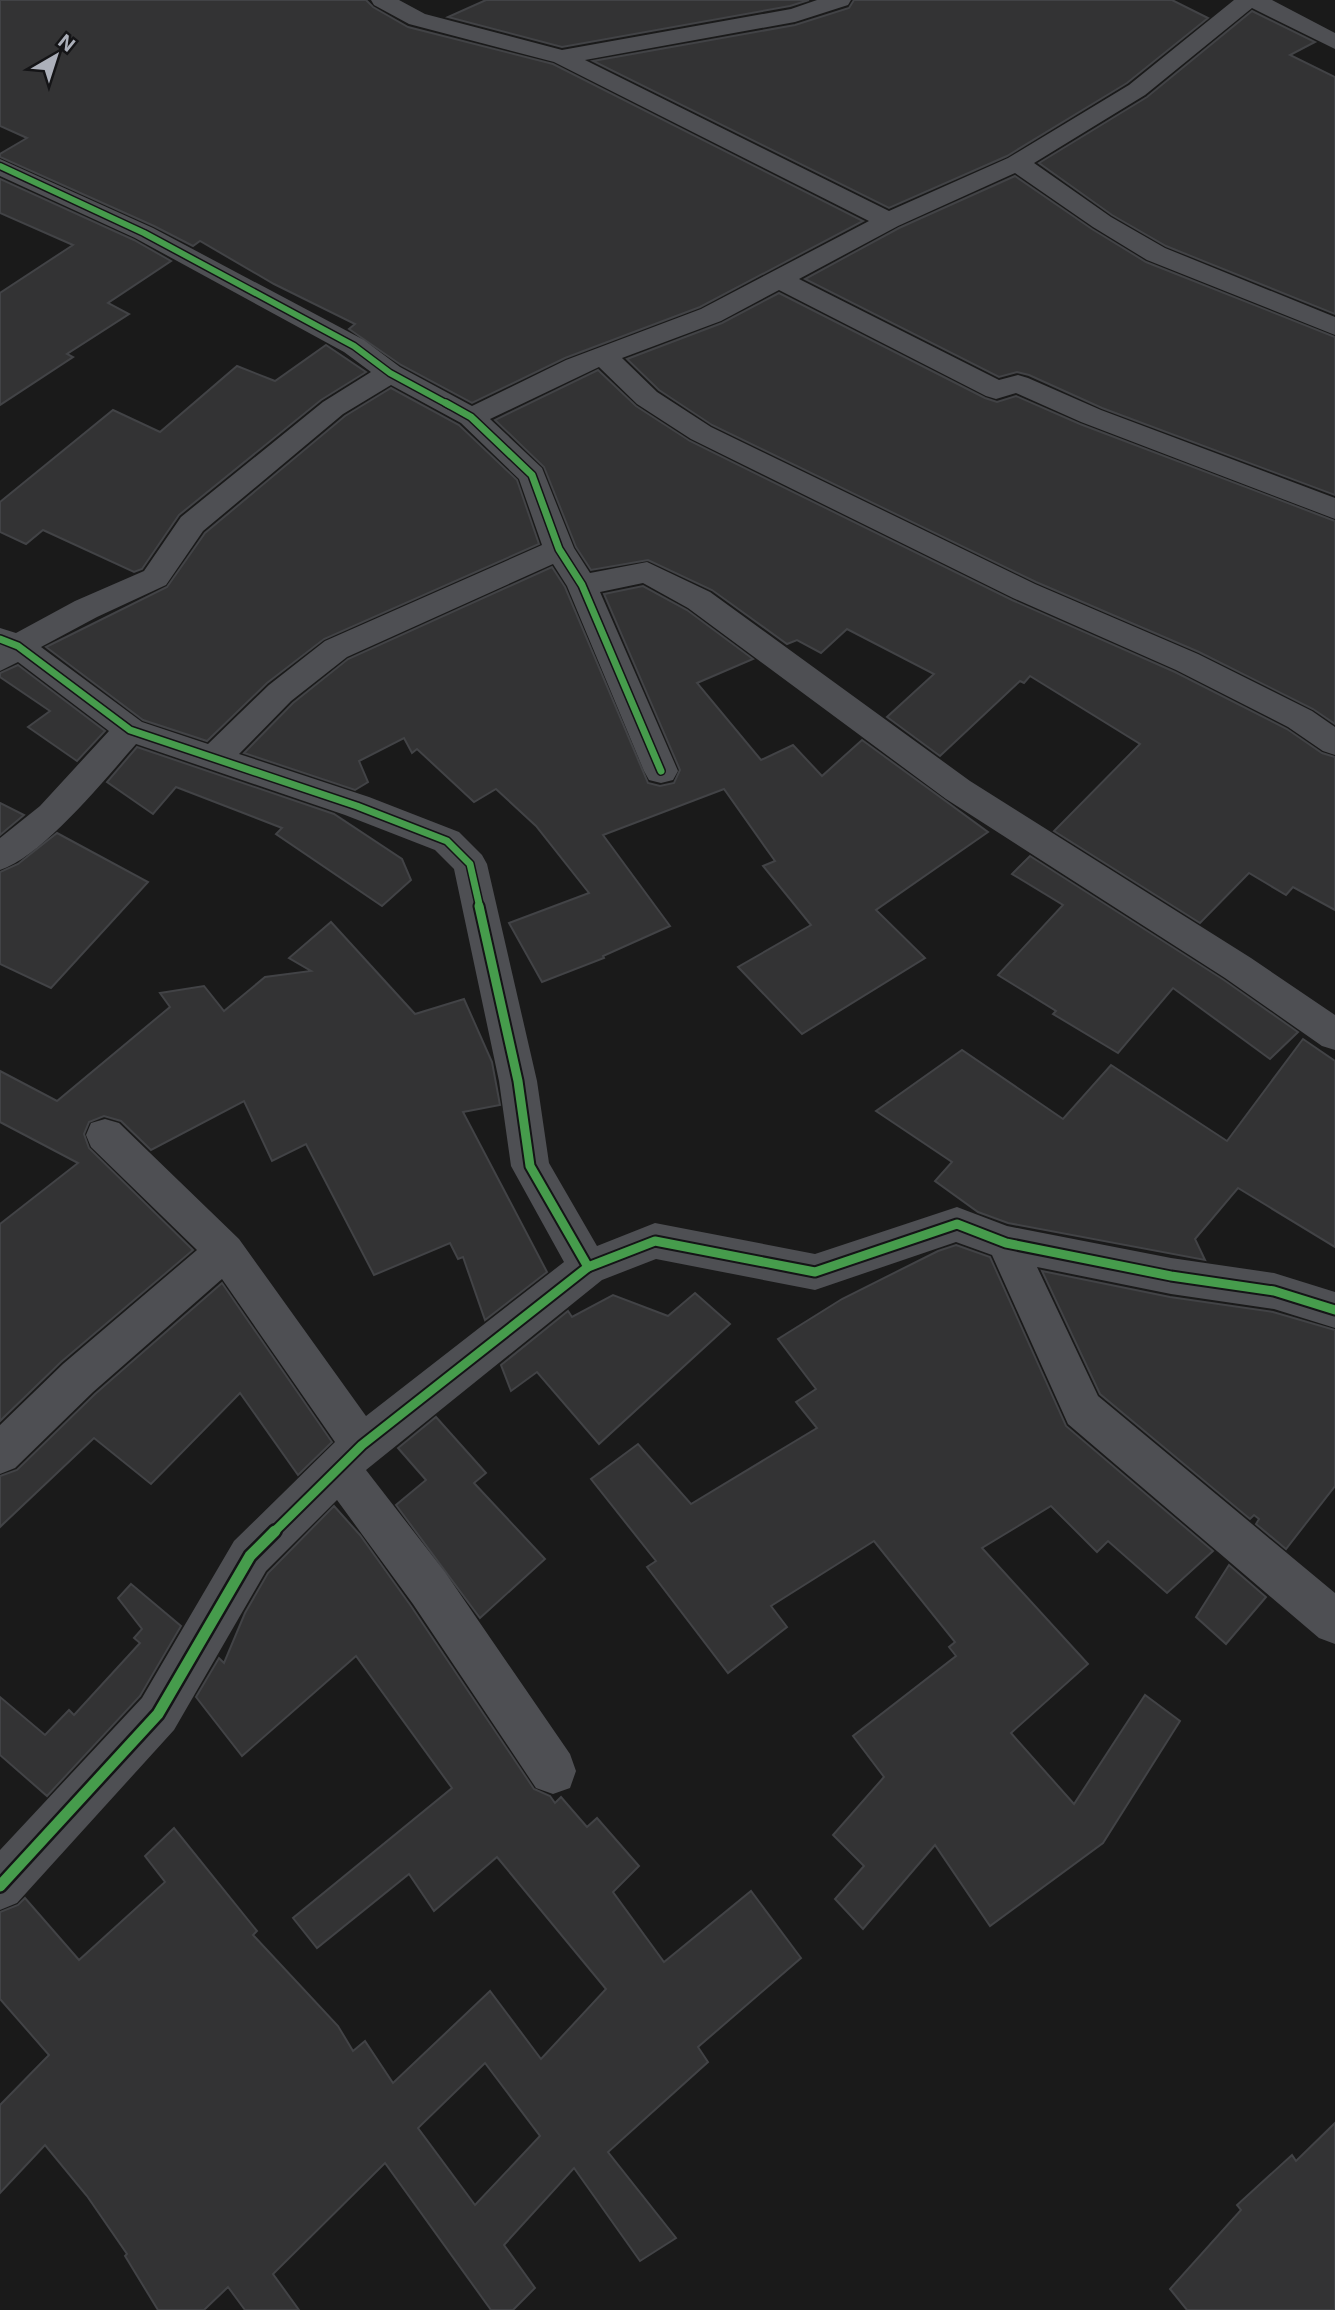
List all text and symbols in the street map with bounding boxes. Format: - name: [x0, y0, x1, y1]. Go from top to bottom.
- north arrow: [21, 21, 91, 91]
- text: N: [54, 30, 79, 57]

